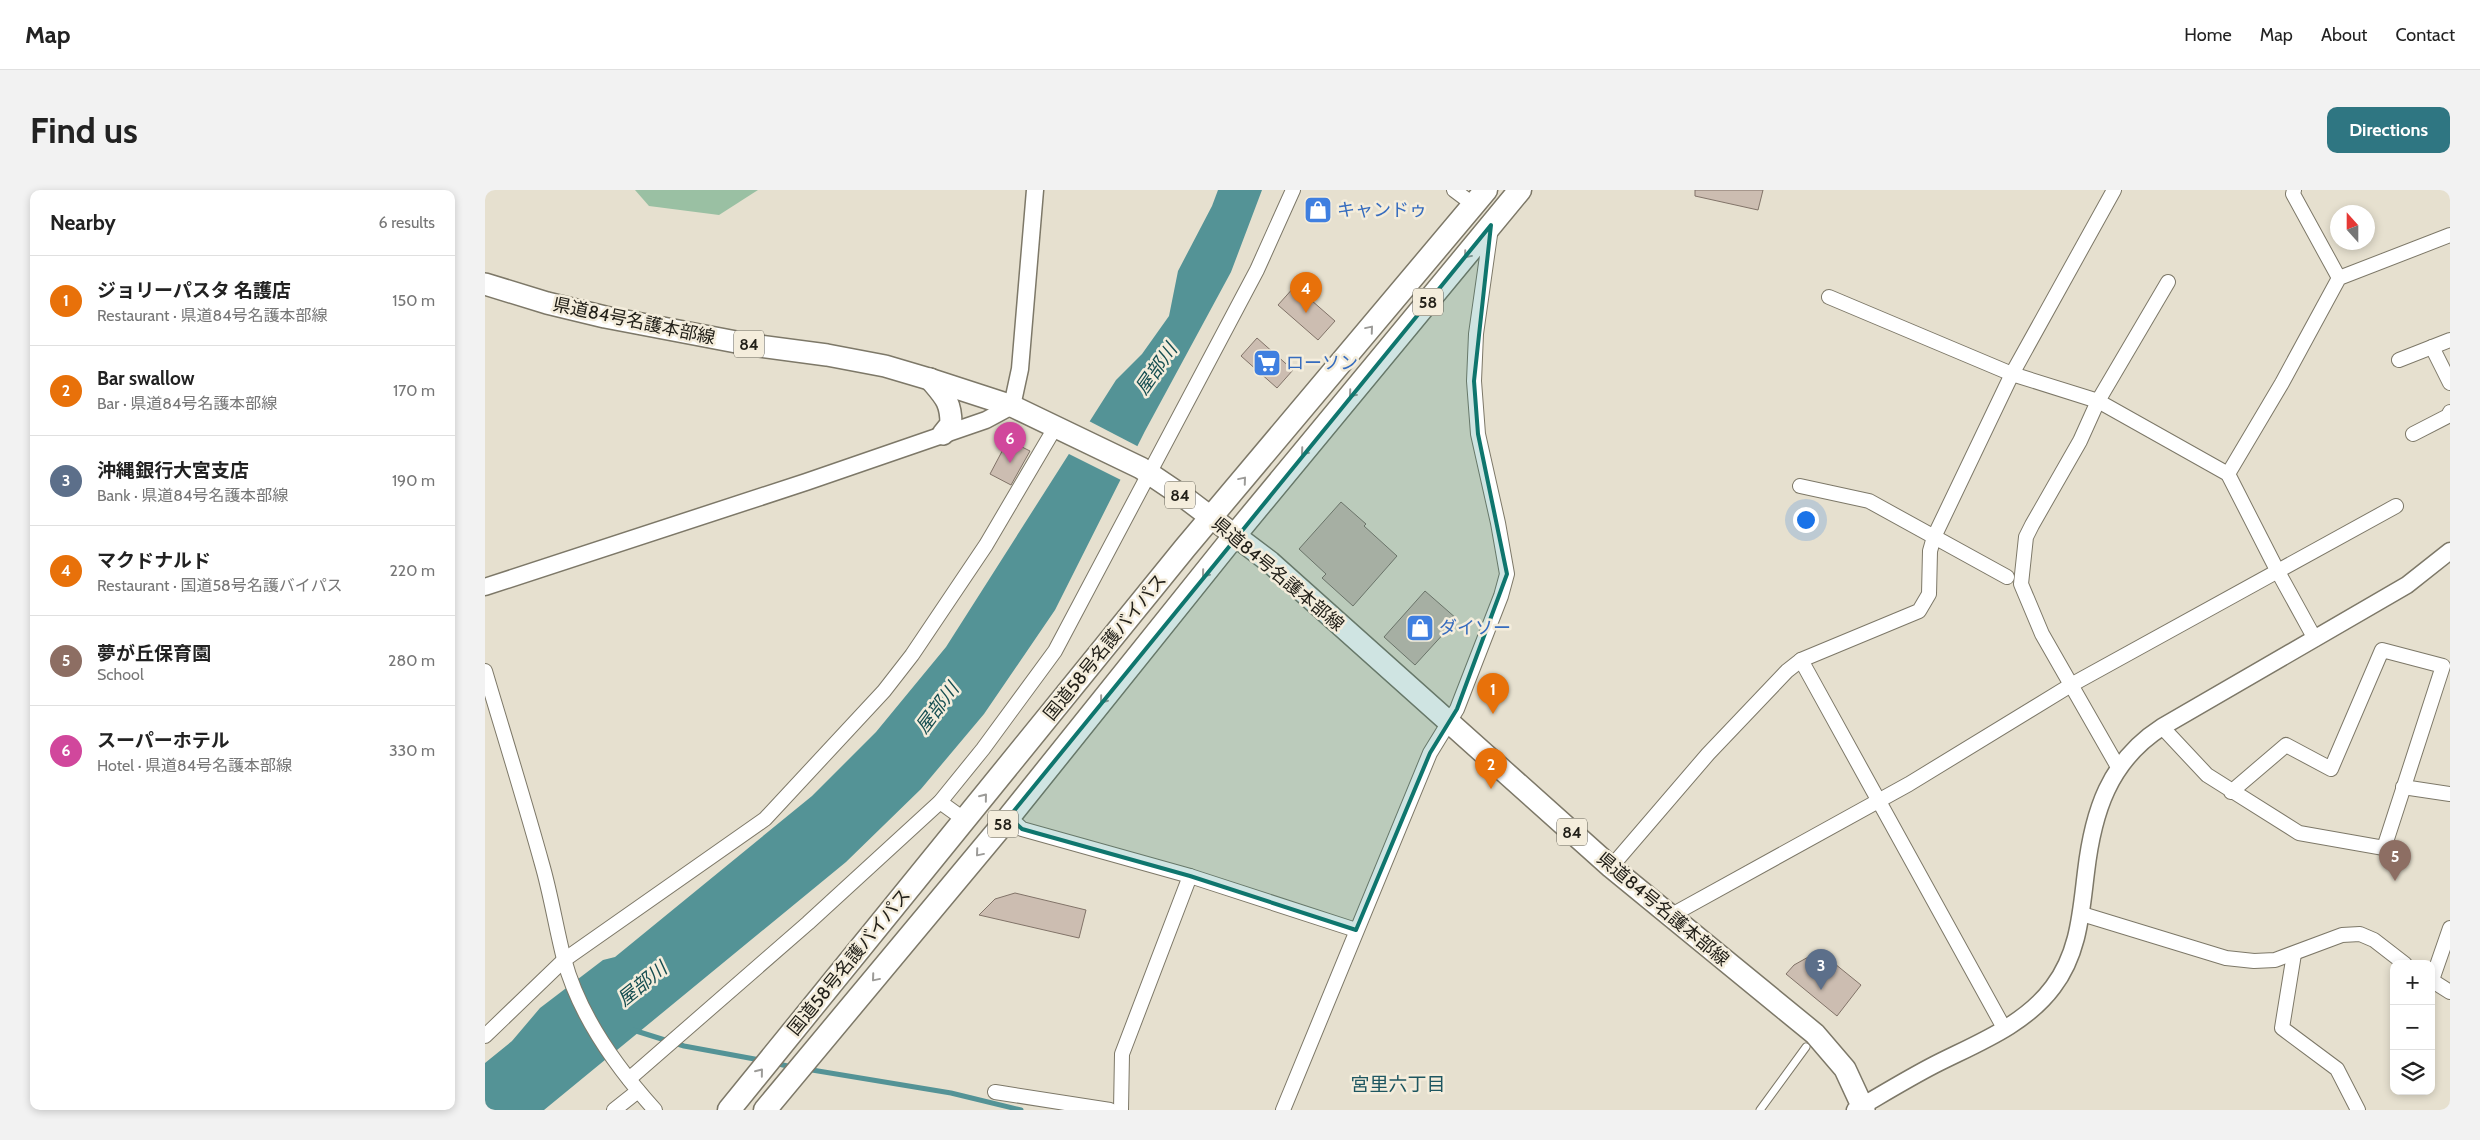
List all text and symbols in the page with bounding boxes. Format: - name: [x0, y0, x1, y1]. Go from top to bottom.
- text: Map: [25, 20, 71, 49]
- text: Home: [2184, 24, 2232, 46]
- text: Map: [2260, 24, 2293, 46]
- text: About: [2321, 24, 2367, 46]
- text: Contact: [2395, 24, 2455, 46]
- button: Directions: [2327, 107, 2450, 153]
- text: Find us: [30, 109, 138, 152]
- shop icon: キャンドゥ: [1303, 195, 1333, 225]
- place label: キャンドゥ: [1337, 199, 1427, 221]
- north arrow: [2330, 205, 2375, 250]
- text: Nearby: [50, 210, 116, 235]
- text: 6 results: [379, 213, 435, 232]
- one-way arrow: [1464, 249, 1473, 258]
- pin: 4: [1290, 272, 1322, 313]
- text: ジョリーパスタ 名護店: [97, 279, 291, 302]
- road number: 58: [1413, 288, 1443, 315]
- text: 1: [63, 291, 69, 310]
- text: 150 m: [392, 291, 435, 310]
- street label: 県道84号名護本部線: [551, 293, 717, 349]
- text: Restaurant · 県道84号名護本部線: [97, 306, 327, 325]
- one-way arrow: [1364, 326, 1373, 335]
- road number: 84: [734, 330, 764, 358]
- water label: 屋部川: [1130, 337, 1183, 399]
- supermarket icon: ローソン: [1252, 348, 1282, 378]
- place label: ローソン: [1286, 352, 1358, 374]
- text: Bar swallow: [97, 367, 195, 390]
- text: 2: [62, 381, 70, 400]
- text: 170 m: [393, 381, 435, 400]
- one-way arrow: [1349, 388, 1358, 397]
- text: Bar · 県道84号名護本部線: [97, 394, 277, 413]
- pin: 6: [994, 422, 1026, 463]
- one-way arrow: [1302, 446, 1310, 455]
- text: 沖縄銀行大宮支店: [97, 459, 249, 482]
- text: 3: [62, 471, 70, 490]
- text: 190 m: [392, 471, 435, 490]
- one-way arrow: [1238, 477, 1247, 486]
- road number: 84: [1165, 482, 1195, 508]
- text: Bank · 県道84号名護本部線: [97, 486, 288, 505]
- your location: [1793, 507, 1819, 533]
- street label: 県道84号名護本部線: [1208, 512, 1348, 636]
- text: マクドナルド: [97, 549, 211, 572]
- text: 4: [61, 561, 71, 580]
- text: 220 m: [389, 561, 435, 580]
- one-way arrow: [1202, 568, 1211, 577]
- street label: 国道58号名護バイパス: [1039, 569, 1171, 725]
- text: Restaurant · 国道58号名護バイパス: [97, 576, 343, 595]
- shop icon: ダイソー: [1405, 613, 1435, 643]
- place label: ダイソー: [1439, 617, 1511, 639]
- text: 夢が丘保育園: [97, 642, 211, 665]
- text: 5: [62, 651, 70, 670]
- text: 280 m: [388, 651, 435, 670]
- text: School: [97, 665, 144, 684]
- pin: 1: [1477, 673, 1509, 714]
- water label: 屋部川: [911, 677, 965, 738]
- one-way arrow: [1101, 694, 1109, 703]
- text: スーパーホテル: [97, 729, 230, 752]
- text: 6: [62, 741, 71, 760]
- text: 330 m: [389, 741, 435, 760]
- pin: 2: [1475, 748, 1507, 789]
- text: Hotel · 県道84号名護本部線: [97, 756, 292, 775]
- one-way arrow: [978, 793, 987, 802]
- road number: 58: [988, 810, 1018, 838]
- road number: 84: [1557, 818, 1587, 846]
- pin: 5: [2379, 840, 2411, 881]
- street label: 県道84号名護本部線: [1593, 847, 1733, 971]
- one-way arrow: [975, 848, 984, 857]
- street label: 国道58号名護バイパス: [783, 884, 915, 1040]
- pin: 3: [1805, 949, 1837, 990]
- water label: 屋部川: [613, 956, 673, 1011]
- map controls: [2390, 960, 2435, 1095]
- button: +: [2390, 960, 2435, 1005]
- one-way arrow: [871, 973, 880, 982]
- button: −: [2390, 1005, 2435, 1050]
- button: layers: [2390, 1050, 2435, 1095]
- one-way arrow: [754, 1069, 762, 1078]
- district label: 宮里六丁目: [1350, 1073, 1446, 1096]

